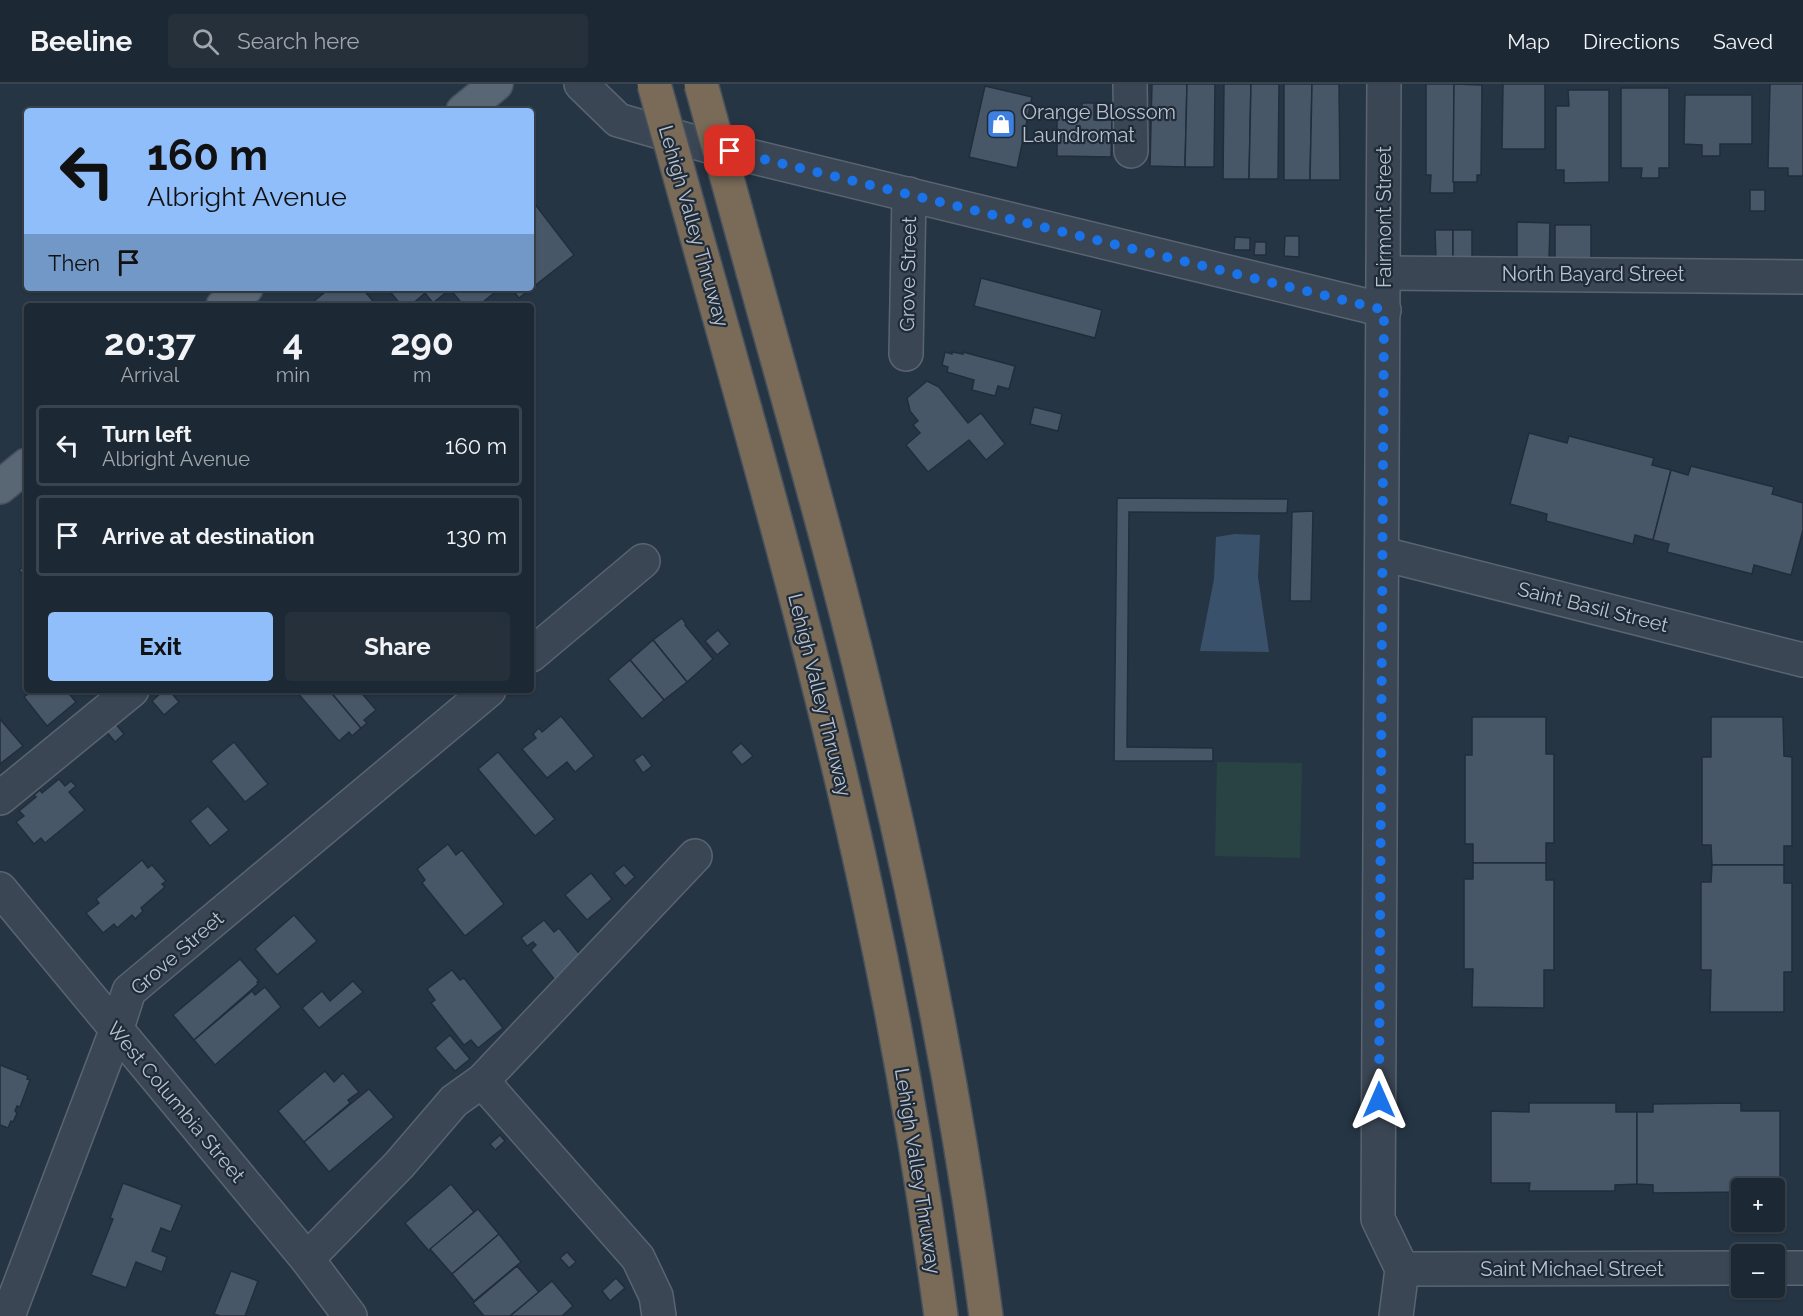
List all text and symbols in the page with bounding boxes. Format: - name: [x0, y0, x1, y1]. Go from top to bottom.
- search box: [168, 14, 588, 68]
- text: Beeline: [30, 25, 132, 58]
- icon: search: [189, 25, 222, 58]
- text: Search here: [237, 28, 359, 54]
- text: Map: [1507, 29, 1550, 54]
- text: Directions: [1583, 29, 1680, 54]
- text: Saved: [1713, 29, 1773, 54]
- place label: Orange Blossom Laundromat: [1022, 100, 1176, 147]
- shop icon: Orange Blossom Laundromat: [985, 108, 1017, 140]
- street label: Lehigh Valley Thruway: [654, 123, 734, 330]
- pin: [704, 125, 755, 176]
- text: 160 m: [147, 131, 268, 180]
- icon: left: [48, 132, 126, 210]
- icon: arrive: [713, 134, 746, 167]
- street label: Fairmont Street: [1372, 146, 1396, 288]
- text: Albright Avenue: [147, 181, 347, 212]
- street label: Grove Street: [895, 216, 921, 332]
- icon: arrive: [112, 246, 145, 279]
- text: Then: [48, 250, 100, 276]
- street label: North Bayard Street: [1502, 262, 1685, 286]
- text: 20:37: [104, 321, 196, 363]
- text: 4: [283, 321, 303, 363]
- text: 290: [390, 321, 454, 363]
- text: Arrival: [121, 363, 179, 387]
- text: min: [276, 363, 310, 387]
- text: m: [413, 363, 431, 387]
- text: Turn left: [102, 421, 192, 447]
- icon: left: [51, 429, 84, 462]
- text: 160 m: [445, 433, 507, 459]
- text: Albright Avenue: [102, 447, 250, 471]
- icon: arrive: [51, 519, 84, 552]
- text: Arrive at destination: [102, 523, 315, 549]
- text: 130 m: [447, 523, 507, 549]
- street label: Saint Basil Street: [1515, 577, 1671, 637]
- street label: Lehigh Valley Thruway: [783, 591, 857, 799]
- button: Exit: [48, 612, 273, 681]
- button: Share: [285, 612, 510, 681]
- street label: Grove Street: [126, 906, 229, 1000]
- street label: West Columbia Street: [102, 1017, 250, 1187]
- street label: Lehigh Valley Thruway: [890, 1066, 946, 1276]
- position arrow: [1347, 1068, 1411, 1132]
- map controls: [1731, 1178, 1785, 1298]
- button: +: [1731, 1178, 1785, 1232]
- button: −: [1731, 1244, 1785, 1298]
- street label: Saint Michael Street: [1480, 1257, 1664, 1281]

